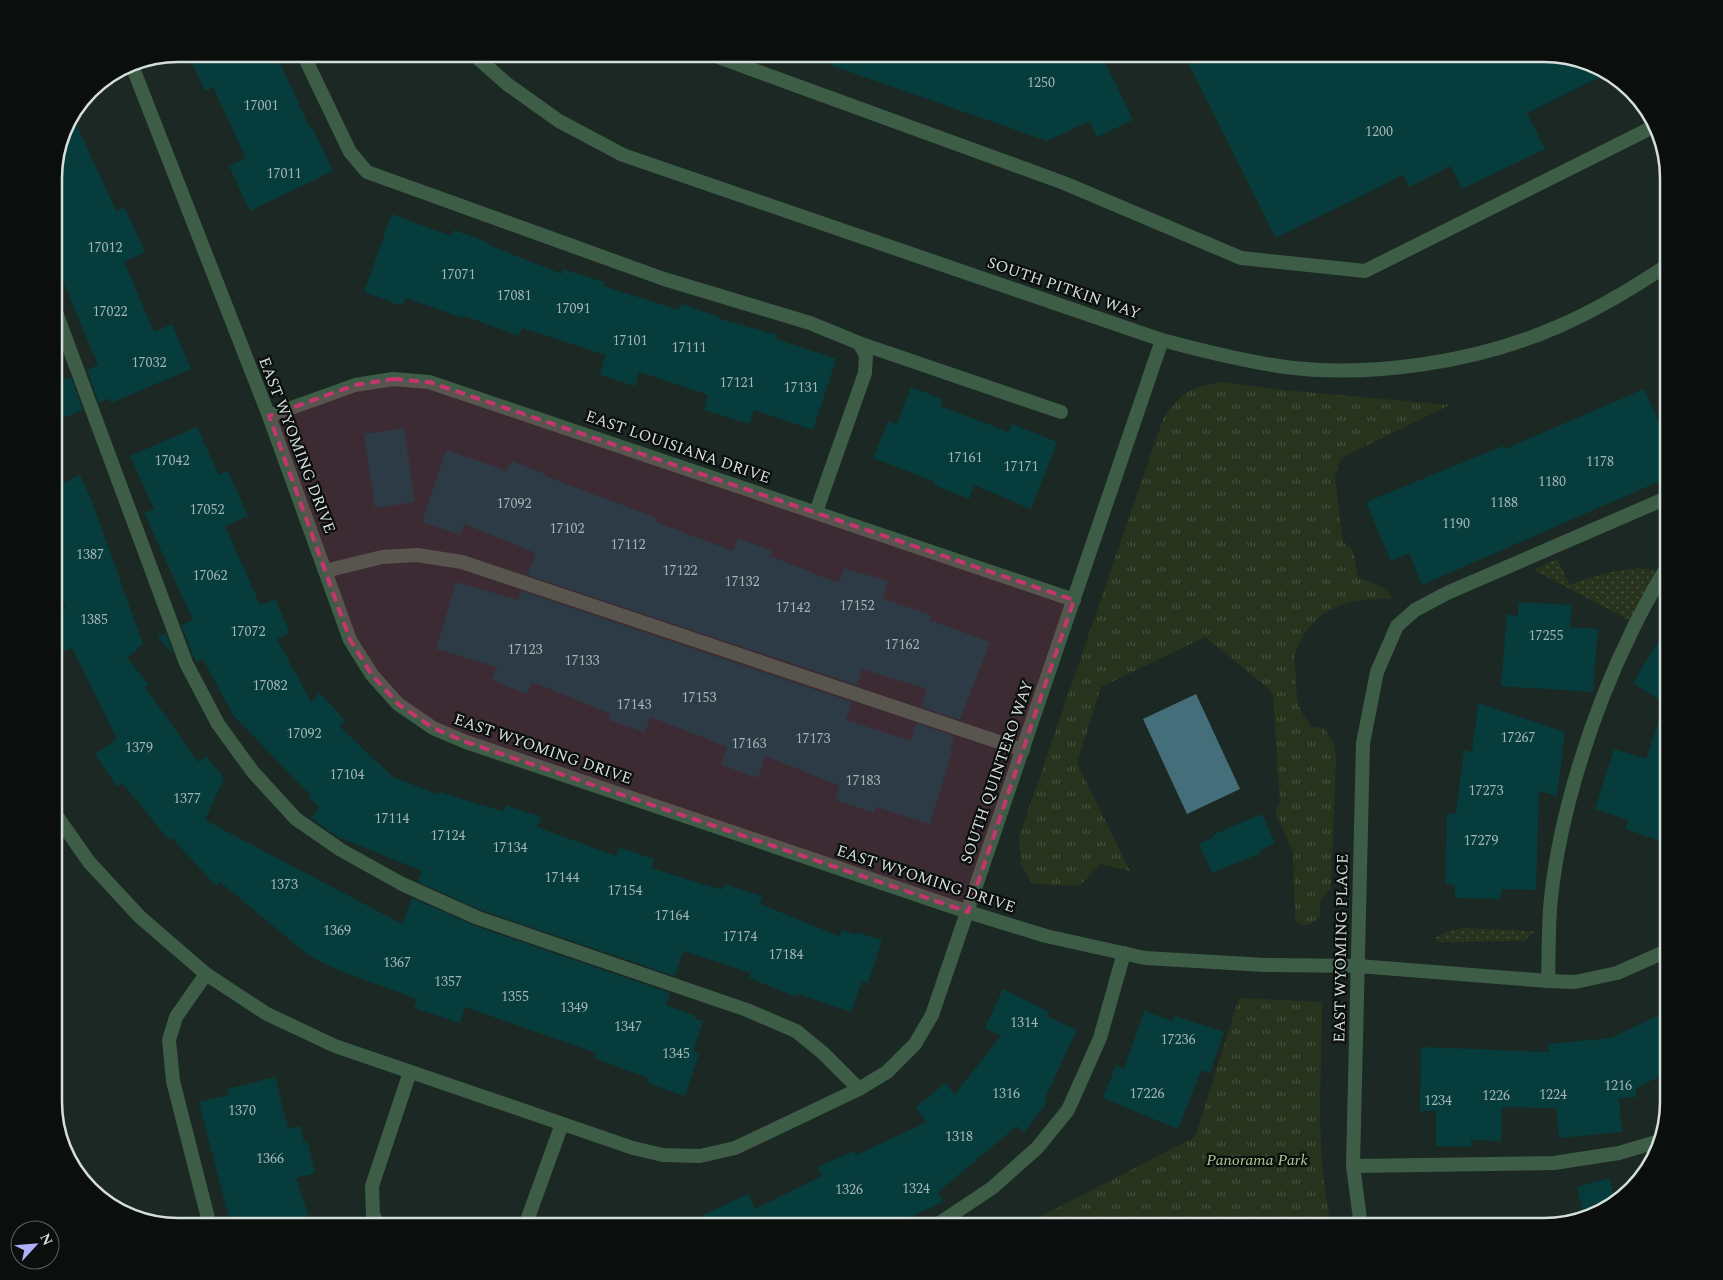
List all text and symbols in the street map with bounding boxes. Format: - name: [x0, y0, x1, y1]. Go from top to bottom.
- house number: 1250: [1027, 72, 1055, 93]
- house number: 17001: [244, 95, 279, 116]
- house number: 1200: [1365, 121, 1393, 142]
- house number: 17011: [267, 163, 302, 184]
- house number: 17012: [88, 237, 123, 258]
- street label: SOUTH PITKIN WAY: [984, 250, 1144, 326]
- house number: 17071: [441, 264, 476, 285]
- house number: 17081: [497, 285, 532, 306]
- house number: 17091: [556, 298, 591, 319]
- house number: 17022: [93, 301, 128, 322]
- house number: 17101: [613, 330, 648, 351]
- house number: 17111: [672, 337, 707, 358]
- house number: 17032: [132, 352, 167, 373]
- street label: EAST WYOMING DRIVE: [252, 353, 342, 537]
- house number: 17121: [720, 372, 755, 393]
- house number: 17131: [784, 377, 819, 398]
- street label: EAST LOUISIANA DRIVE: [582, 404, 774, 490]
- house number: 17161: [948, 447, 983, 468]
- house number: 17042: [155, 450, 190, 471]
- house number: 1178: [1586, 451, 1614, 472]
- house number: 17171: [1004, 456, 1039, 477]
- house number: 1180: [1538, 471, 1566, 492]
- house number: 1188: [1490, 492, 1518, 513]
- house number: 17092: [497, 493, 532, 514]
- house number: 17052: [190, 499, 225, 520]
- house number: 1190: [1442, 513, 1470, 534]
- house number: 17102: [550, 518, 585, 539]
- house number: 17112: [611, 534, 646, 555]
- house number: 1387: [76, 544, 104, 565]
- house number: 17122: [663, 560, 698, 581]
- house number: 17062: [193, 565, 228, 586]
- house number: 17132: [725, 571, 760, 592]
- house number: 17152: [840, 595, 875, 616]
- house number: 17142: [776, 597, 811, 618]
- house number: 1385: [80, 609, 108, 630]
- house number: 17072: [231, 621, 266, 642]
- house number: 17255: [1529, 625, 1564, 646]
- house number: 17162: [885, 634, 920, 655]
- house number: 17123: [508, 639, 543, 660]
- house number: 17133: [565, 650, 600, 671]
- house number: 17082: [253, 675, 288, 696]
- street label: SOUTH QUINTERO WAY: [954, 677, 1040, 867]
- house number: 17153: [682, 687, 717, 708]
- house number: 17143: [617, 694, 652, 715]
- street label: EAST WYOMING DRIVE: [451, 707, 635, 791]
- house number: 17092: [287, 723, 322, 744]
- house number: 17267: [1501, 727, 1536, 748]
- house number: 17173: [796, 728, 831, 749]
- house number: 17163: [732, 733, 767, 754]
- house number: 1379: [125, 737, 153, 758]
- house number: 17104: [330, 764, 365, 785]
- house number: 17183: [846, 770, 881, 791]
- house number: 17273: [1469, 780, 1504, 801]
- house number: 1377: [173, 788, 201, 809]
- house number: 17114: [375, 808, 410, 829]
- house number: 17124: [431, 825, 466, 846]
- house number: 17279: [1464, 830, 1499, 851]
- house number: 17134: [493, 837, 528, 858]
- street label: EAST WYOMING DRIVE: [833, 839, 1019, 919]
- street label: EAST WYOMING PLACE: [1327, 853, 1355, 1043]
- house number: 17144: [545, 867, 580, 888]
- house number: 1373: [270, 874, 298, 895]
- house number: 17154: [608, 880, 643, 901]
- house number: 17164: [655, 905, 690, 926]
- house number: 1369: [323, 920, 351, 941]
- house number: 17174: [723, 926, 758, 947]
- house number: 17184: [769, 944, 804, 965]
- house number: 1367: [383, 952, 411, 973]
- house number: 1357: [434, 971, 462, 992]
- house number: 1355: [501, 986, 529, 1007]
- house number: 1349: [560, 997, 588, 1018]
- house number: 1314: [1010, 1012, 1038, 1033]
- house number: 1347: [614, 1016, 642, 1037]
- house number: 17236: [1161, 1029, 1196, 1050]
- house number: 1345: [662, 1043, 690, 1064]
- house number: 1216: [1604, 1075, 1632, 1096]
- house number: 1316: [992, 1083, 1020, 1104]
- house number: 17226: [1130, 1083, 1165, 1104]
- house number: 1224: [1539, 1084, 1567, 1105]
- house number: 1226: [1482, 1085, 1510, 1106]
- house number: 1234: [1424, 1090, 1452, 1111]
- house number: 1370: [228, 1100, 256, 1121]
- house number: 1318: [945, 1126, 973, 1147]
- house number: 1366: [256, 1148, 284, 1169]
- park label: Panorama Park: [1206, 1148, 1308, 1172]
- house number: 1324: [902, 1178, 930, 1199]
- house number: 1326: [835, 1179, 863, 1200]
- north arrow: [10, 1220, 60, 1270]
- text: N: [34, 1230, 58, 1249]

